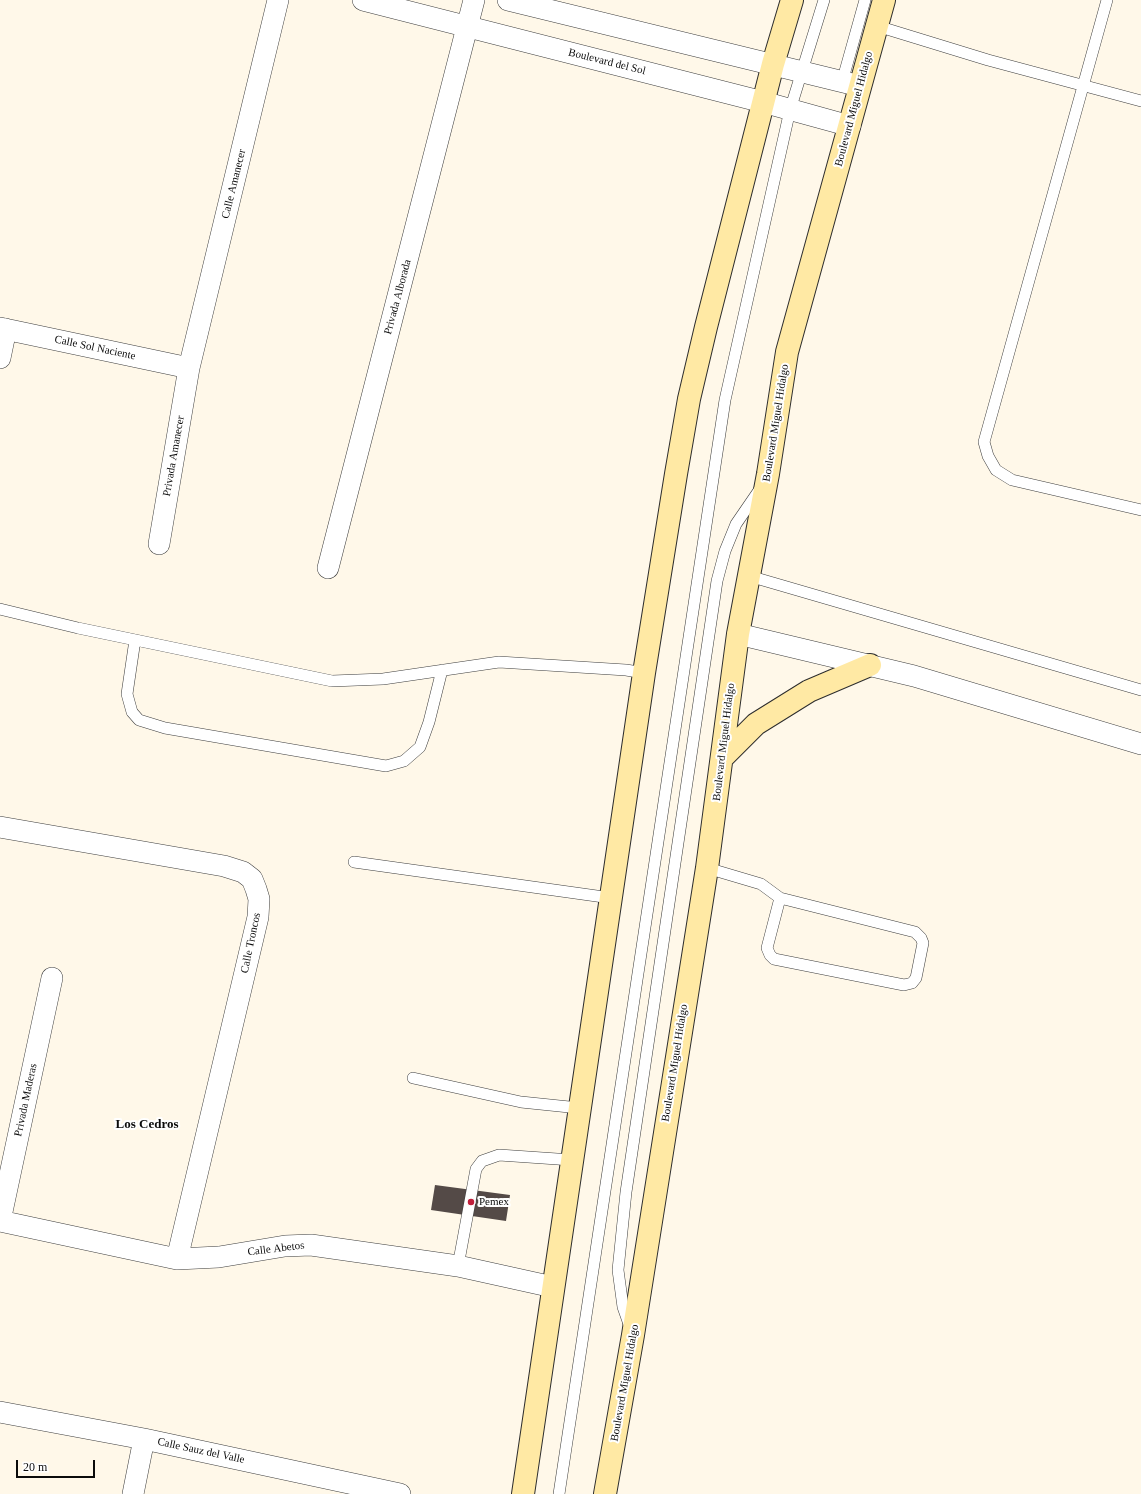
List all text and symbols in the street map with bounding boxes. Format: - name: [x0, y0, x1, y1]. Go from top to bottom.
- street label: Boulevard del Sol: [567, 46, 647, 78]
- street label: Boulevard Miguel Hidalgo: [832, 50, 876, 168]
- street label: Calle Amanecer: [219, 148, 249, 220]
- street label: Privada Alborada: [382, 258, 414, 336]
- street label: Calle Sol Naciente: [53, 333, 137, 363]
- street label: Boulevard Miguel Hidalgo: [760, 363, 792, 483]
- street label: Privada Amanecer: [160, 415, 188, 497]
- street label: Boulevard Miguel Hidalgo: [710, 682, 738, 802]
- street label: Calle Troncos: [238, 911, 264, 975]
- street label: Boulevard Miguel Hidalgo: [659, 1003, 691, 1123]
- street label: Privada Maderas: [12, 1062, 40, 1138]
- district label: Los Cedros: [116, 1117, 178, 1133]
- place label: Pemex: [479, 1195, 509, 1209]
- marker: Pemex: [466, 1197, 476, 1207]
- street label: Calle Abetos: [247, 1239, 305, 1259]
- street label: Boulevard Miguel Hidalgo: [608, 1323, 642, 1443]
- street label: Calle Sauz del Valle: [156, 1435, 246, 1467]
- scale bar: [18, 1452, 97, 1478]
- text: 20 m: [23, 1460, 47, 1474]

